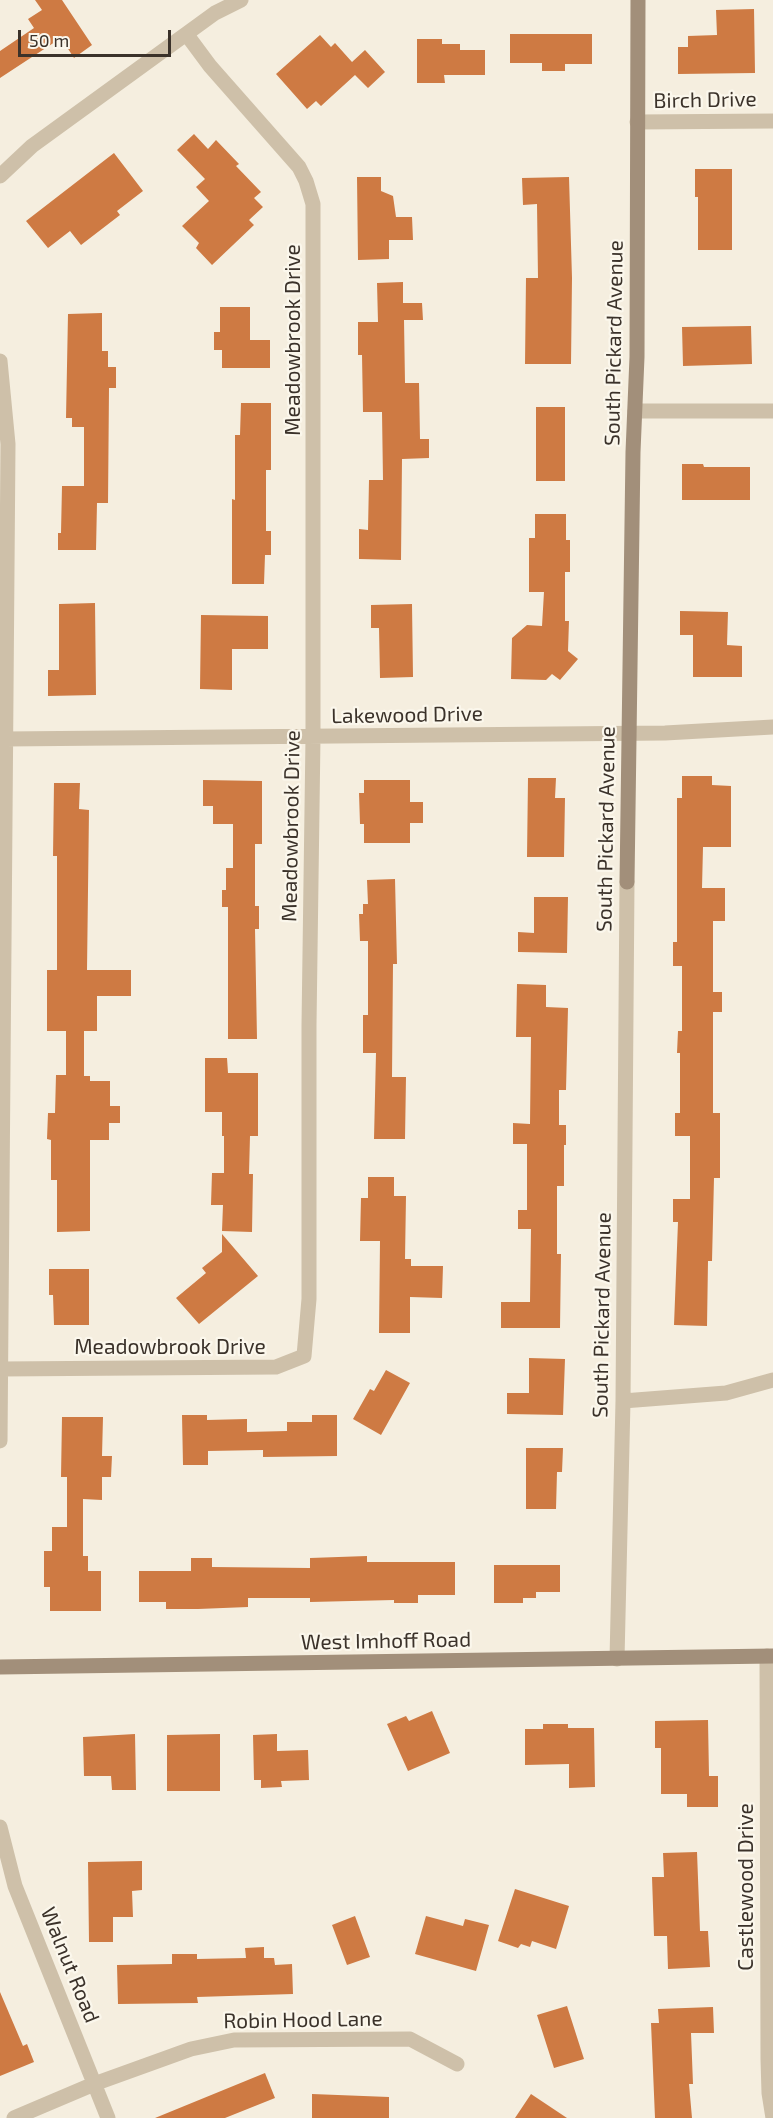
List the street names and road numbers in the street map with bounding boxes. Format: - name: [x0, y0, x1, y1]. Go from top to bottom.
- street label: Birch Drive: [653, 86, 757, 114]
- street label: South Pickard Avenue: [600, 240, 628, 446]
- street label: Meadowbrook Drive: [280, 244, 306, 436]
- street label: Lakewood Drive: [331, 701, 483, 729]
- street label: South Pickard Avenue: [592, 726, 620, 932]
- street label: Meadowbrook Drive: [277, 730, 305, 922]
- street label: South Pickard Avenue: [588, 1212, 616, 1418]
- street label: Meadowbrook Drive: [74, 1334, 266, 1360]
- street label: West Imhoff Road: [301, 1627, 471, 1655]
- street label: Castlewood Drive: [733, 1803, 759, 1971]
- street label: Walnut Road: [35, 1903, 105, 2027]
- street label: Robin Hood Lane: [223, 2006, 383, 2034]

